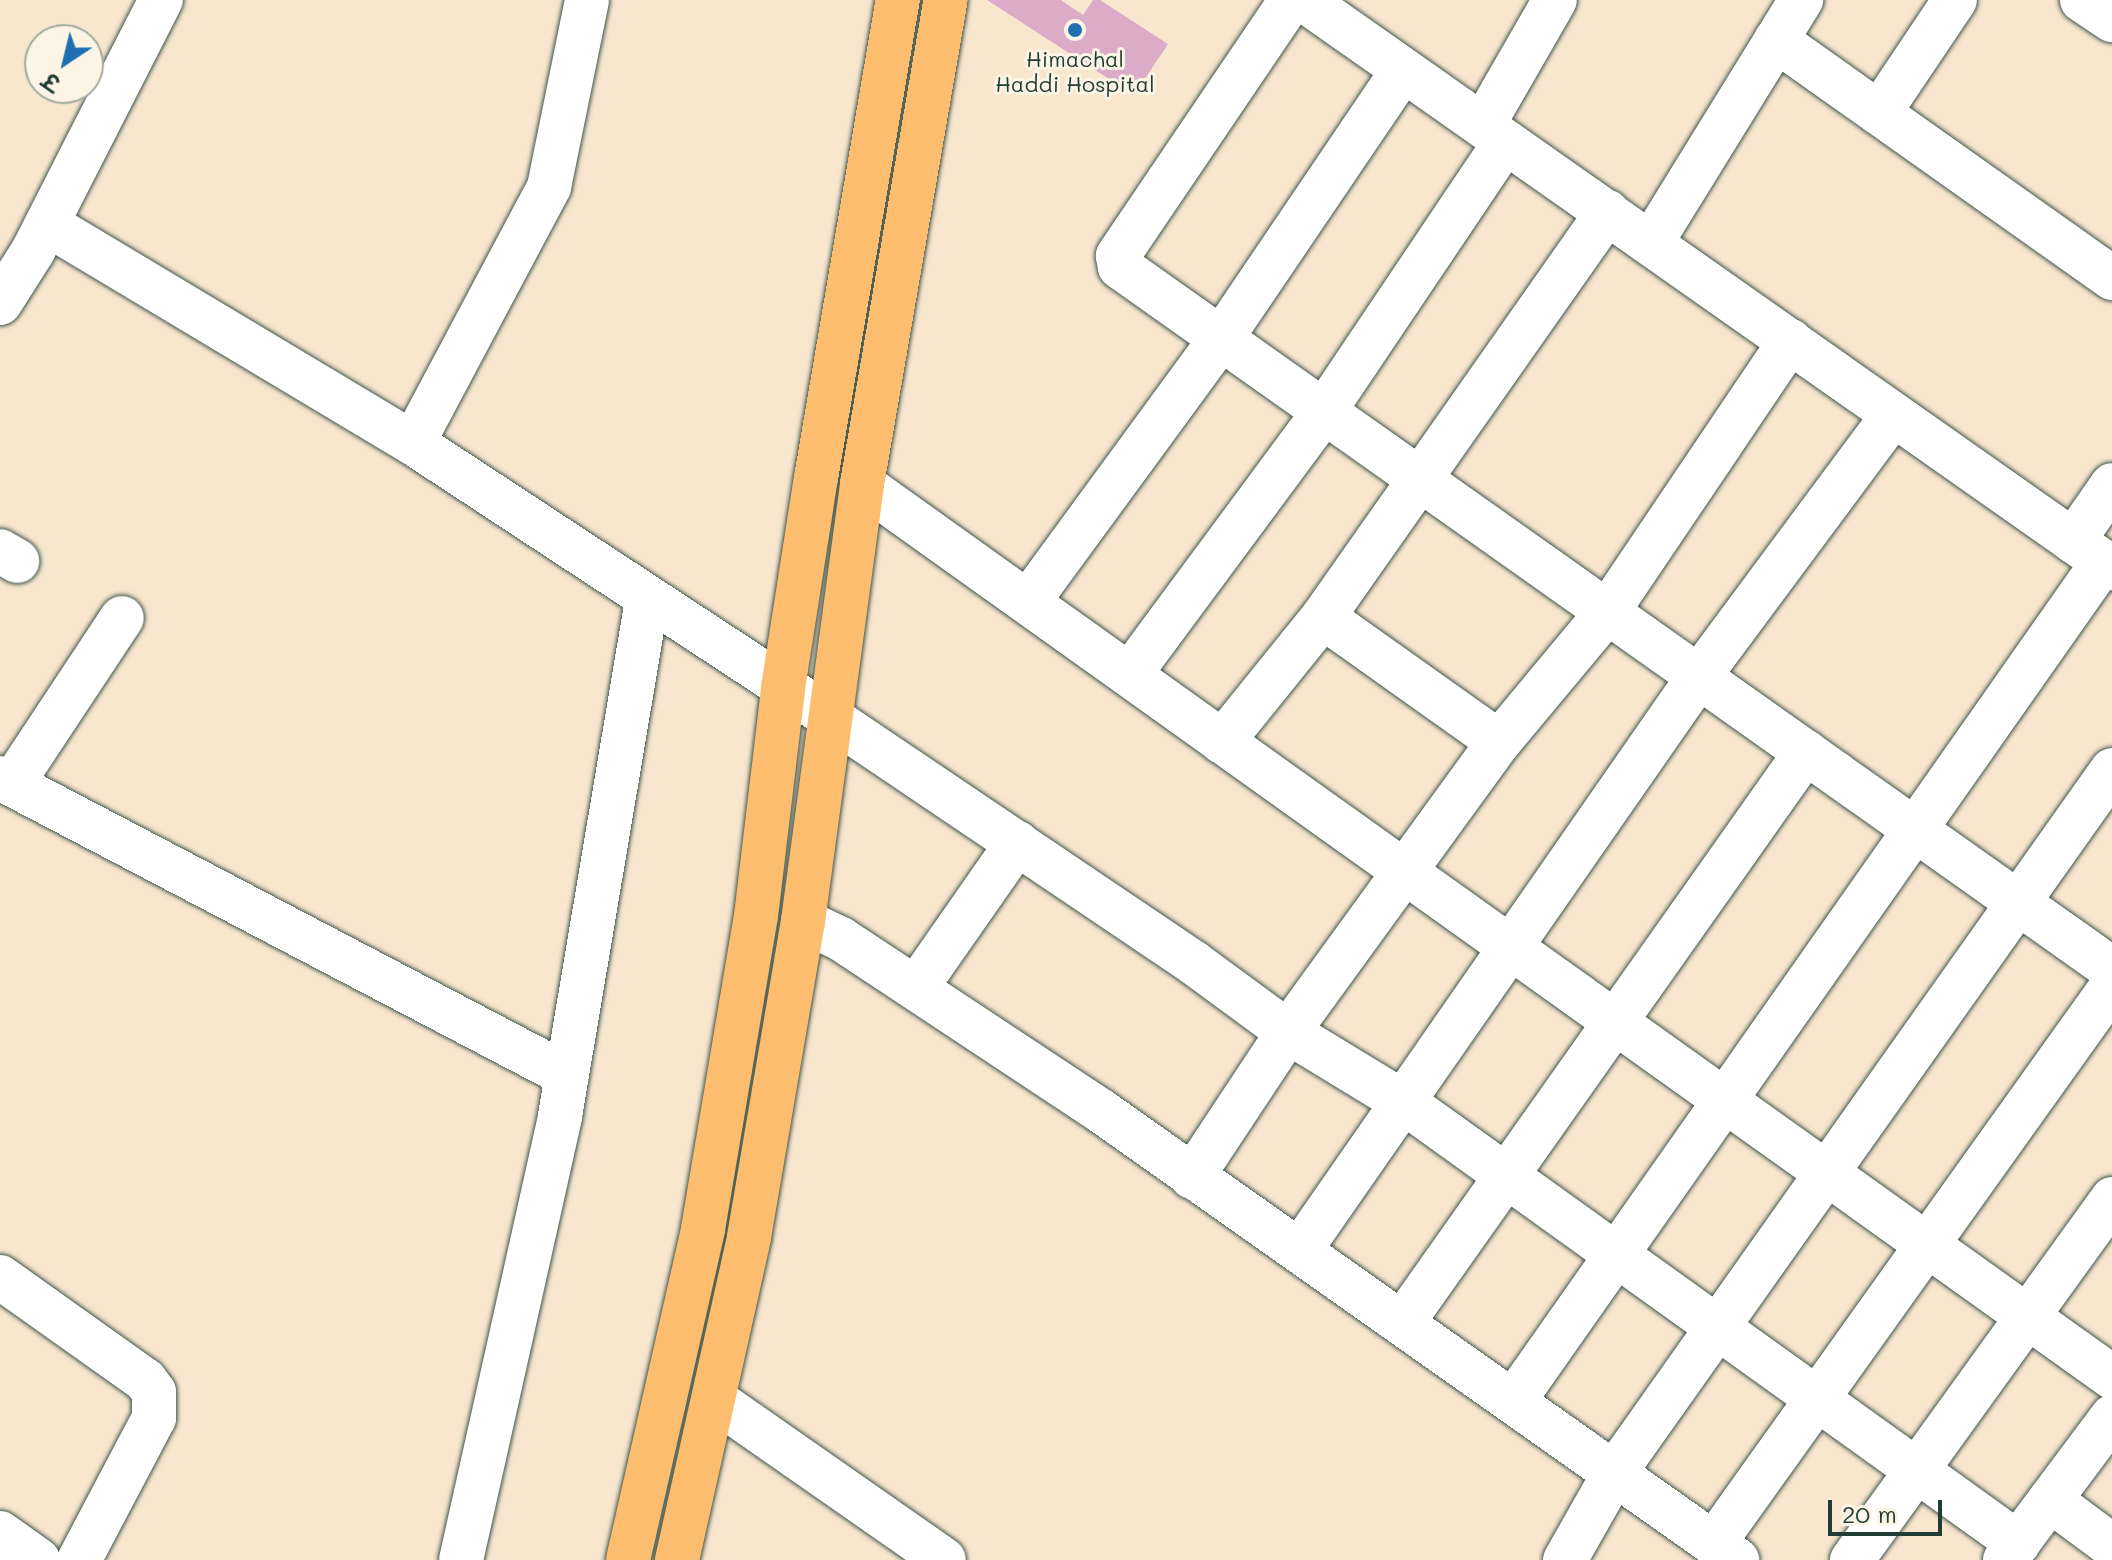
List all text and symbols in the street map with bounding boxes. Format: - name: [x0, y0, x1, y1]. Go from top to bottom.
- marker: Himachal Haddi Hospital: [1064, 19, 1086, 41]
- north arrow: [24, 24, 104, 104]
- place label: Himachal Haddi Hospital: [995, 45, 1155, 96]
- text: उ: [37, 66, 65, 99]
- scale bar: [1832, 1484, 1946, 1534]
- text: 20 m: [1842, 1498, 1897, 1529]

